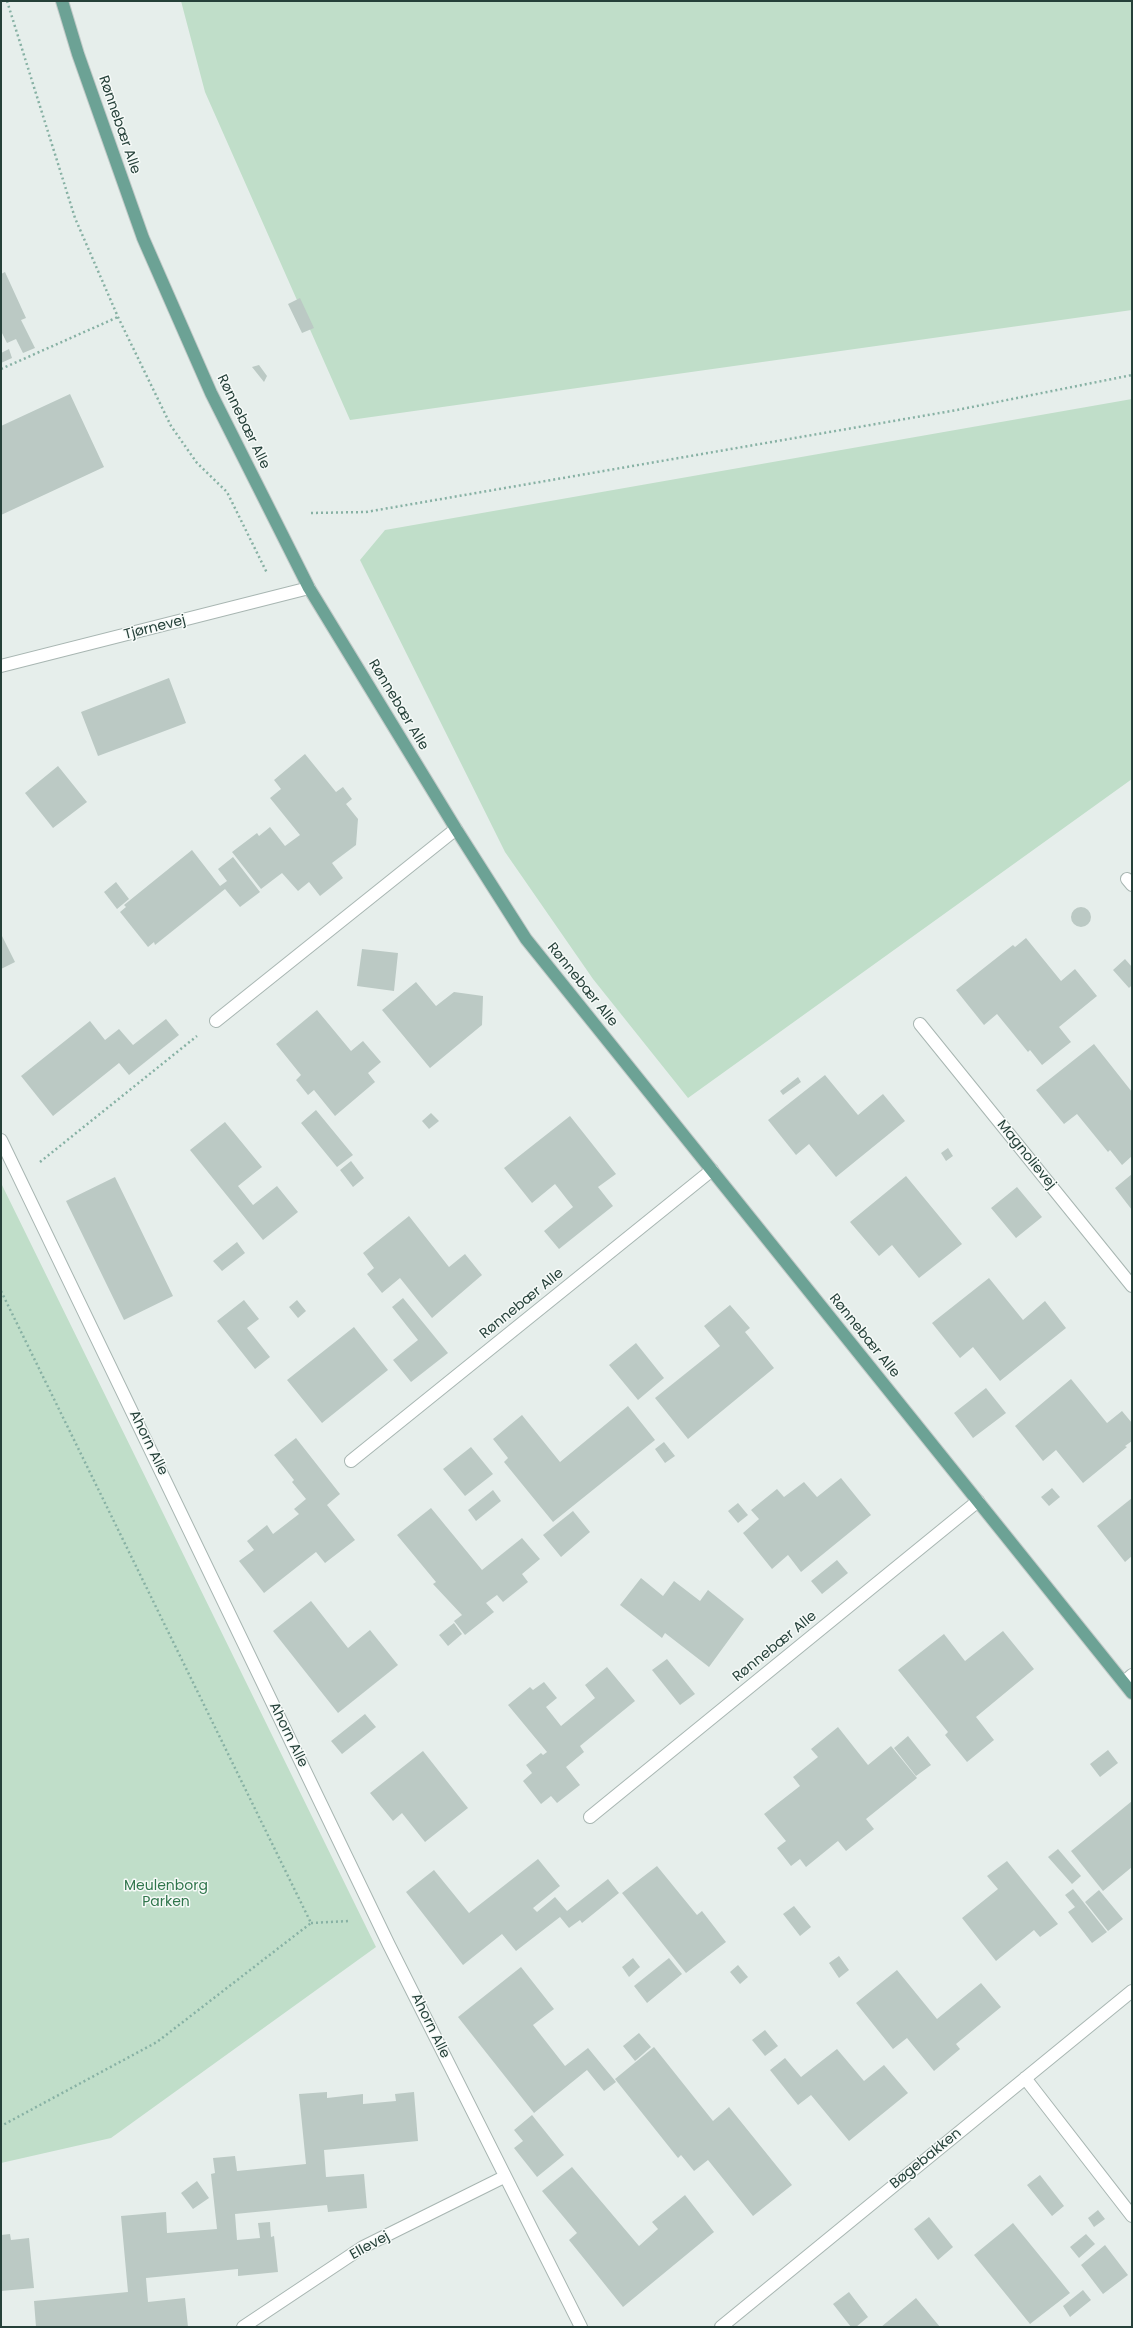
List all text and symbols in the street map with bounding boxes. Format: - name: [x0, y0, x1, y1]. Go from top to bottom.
- street label: Rønnebær Alle: [94, 74, 144, 176]
- street label: Rønnebær Alle: [213, 372, 273, 472]
- street label: Tjørnevej: [122, 612, 188, 644]
- street label: Rønnebær Alle: [364, 657, 432, 753]
- street label: Rønnebær Alle: [543, 940, 621, 1030]
- street label: Magnolievej: [993, 1117, 1059, 1193]
- street label: Rønnebær Alle: [477, 1265, 567, 1343]
- street label: Rønnebær Alle: [825, 1291, 903, 1381]
- street label: Ahorn Alle: [125, 1408, 171, 1478]
- street label: Rønnebær Alle: [730, 1608, 820, 1686]
- street label: Ahorn Alle: [265, 1700, 311, 1770]
- park label: Meulenborg Parken: [124, 1878, 208, 1910]
- street label: Ahorn Alle: [407, 1991, 453, 2061]
- street label: Bøgebakken: [887, 2125, 965, 2193]
- street label: Ellevej: [347, 2228, 393, 2264]

